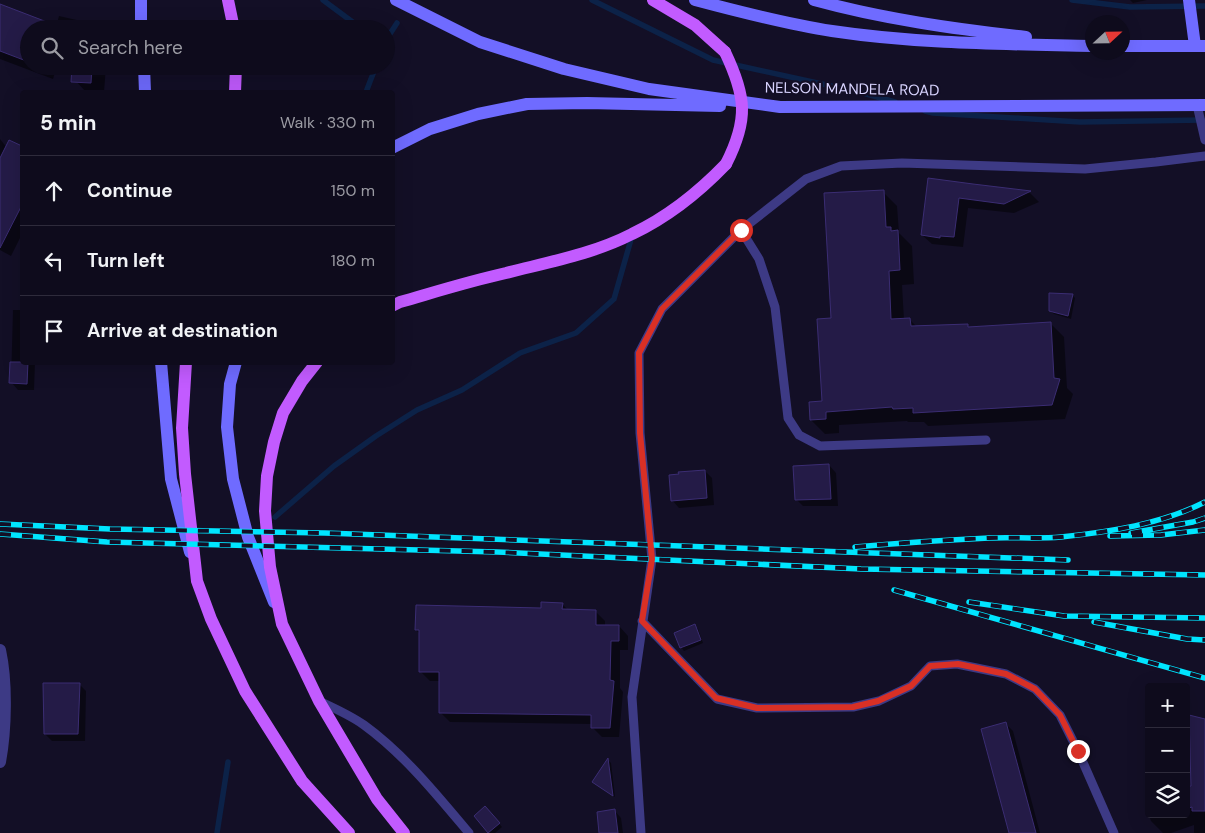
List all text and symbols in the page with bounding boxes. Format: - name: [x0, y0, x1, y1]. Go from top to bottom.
- north arrow: [1085, 15, 1130, 60]
- search box: [20, 20, 395, 75]
- icon: search: [38, 34, 66, 62]
- text: Search here: [78, 35, 183, 60]
- street label: NELSON MANDELA ROAD: [765, 77, 939, 101]
- text: 5 min: [40, 109, 96, 137]
- text: Walk · 330 m: [280, 112, 375, 133]
- icon: ahead: [40, 177, 68, 205]
- text: Continue: [87, 178, 173, 203]
- text: 150 m: [331, 180, 375, 201]
- route start: [730, 219, 753, 242]
- icon: left: [40, 247, 68, 275]
- text: Turn left: [87, 248, 165, 273]
- text: 180 m: [331, 250, 375, 271]
- icon: arrive: [40, 317, 68, 345]
- text: Arrive at destination: [87, 318, 278, 343]
- map controls: [1145, 683, 1190, 818]
- button: +: [1145, 683, 1190, 728]
- button: −: [1145, 728, 1190, 773]
- route end: [1067, 740, 1090, 763]
- button: layers: [1145, 773, 1190, 818]

